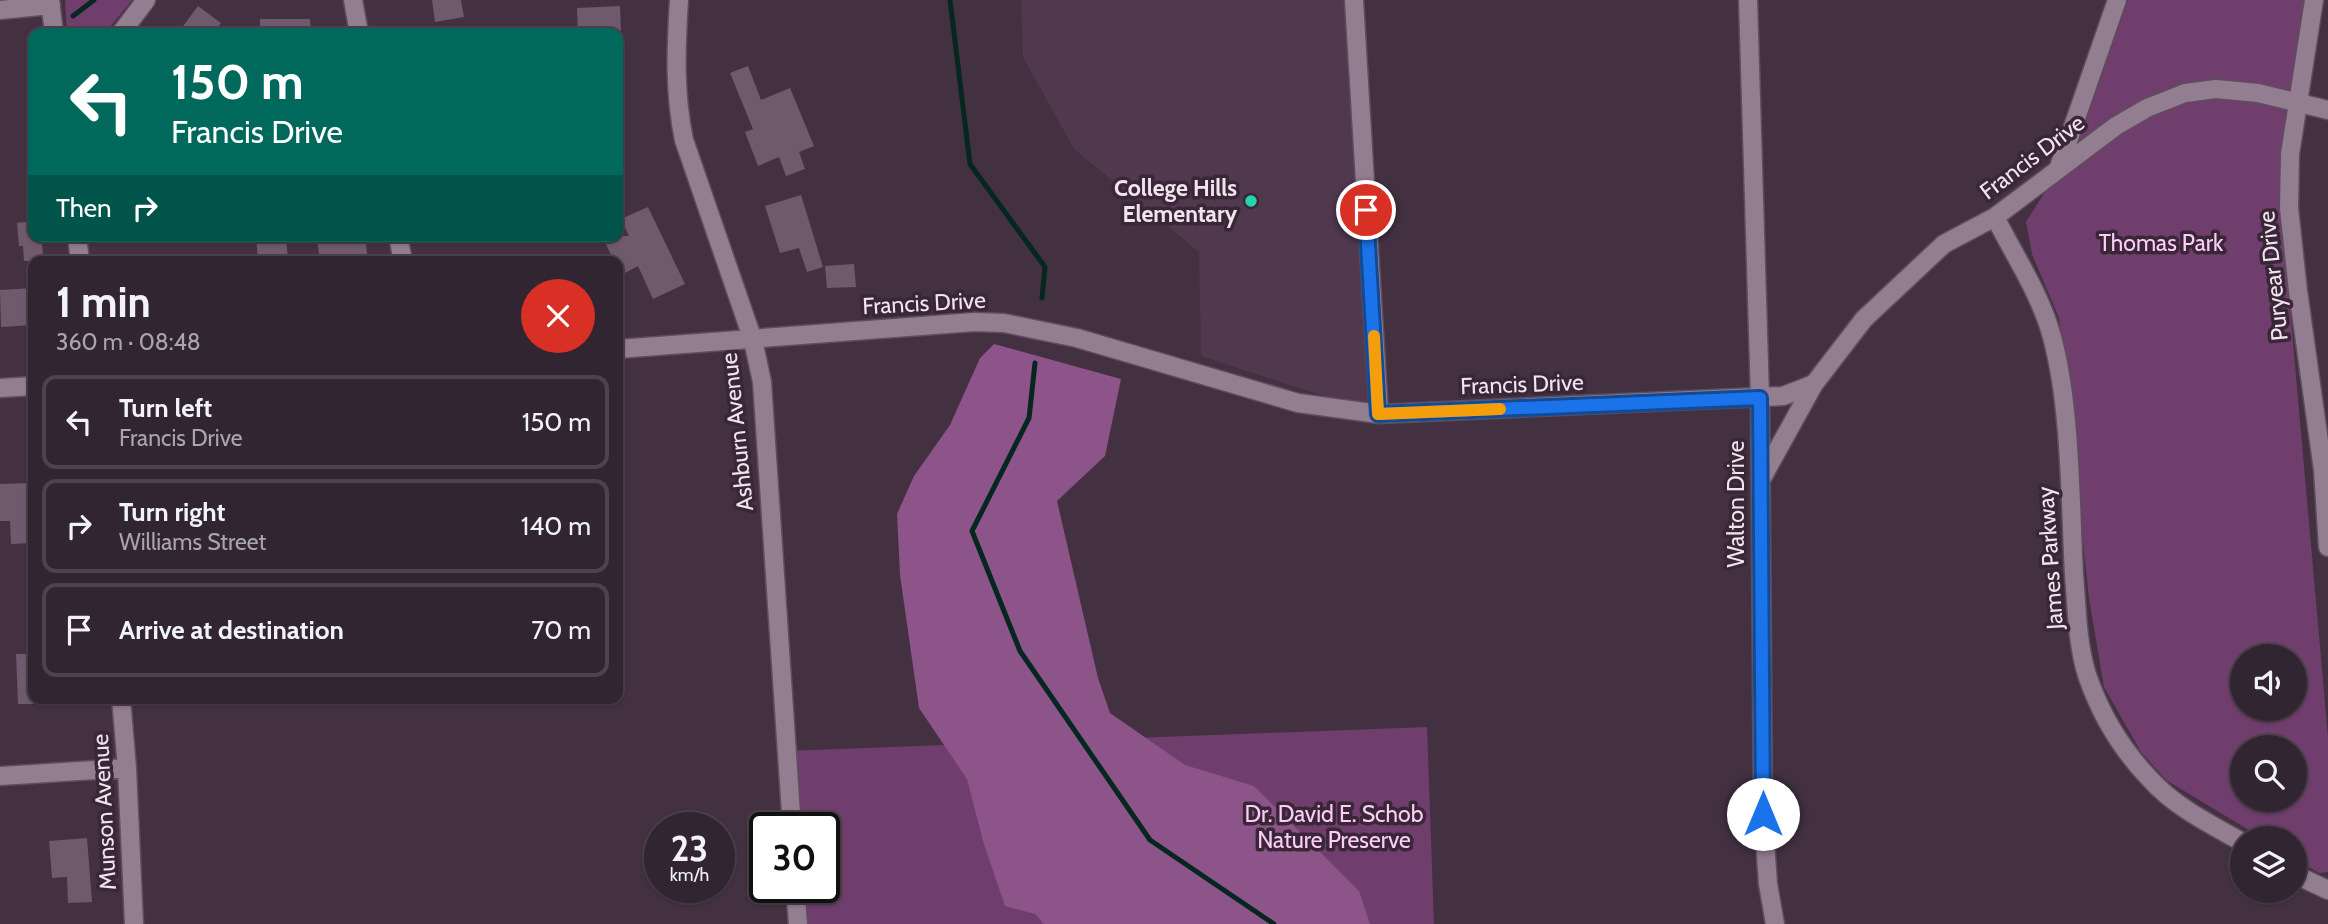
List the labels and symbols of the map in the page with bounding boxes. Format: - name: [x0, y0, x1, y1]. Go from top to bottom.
- street label: Francis Drive: [1974, 108, 2090, 205]
- place label: College Hills Elementary: [1114, 174, 1238, 228]
- pin: [1336, 180, 1396, 240]
- marker: College Hills Elementary: [1243, 193, 1259, 209]
- street label: Puryear Drive: [2252, 209, 2294, 342]
- park label: Thomas Park: [2099, 229, 2224, 257]
- street label: Francis Drive: [862, 286, 987, 320]
- street label: Ashburn Avenue: [715, 351, 759, 513]
- street label: Francis Drive: [1460, 368, 1584, 400]
- street label: Walton Drive: [1722, 440, 1750, 568]
- street label: James Parkway: [2031, 485, 2069, 632]
- street label: Munson Avenue: [86, 733, 122, 891]
- position arrow: [1726, 777, 1800, 851]
- park label: Dr. David E. Schob Nature Preserve: [1245, 800, 1424, 854]
- speed limit sign: 30: [749, 812, 840, 903]

